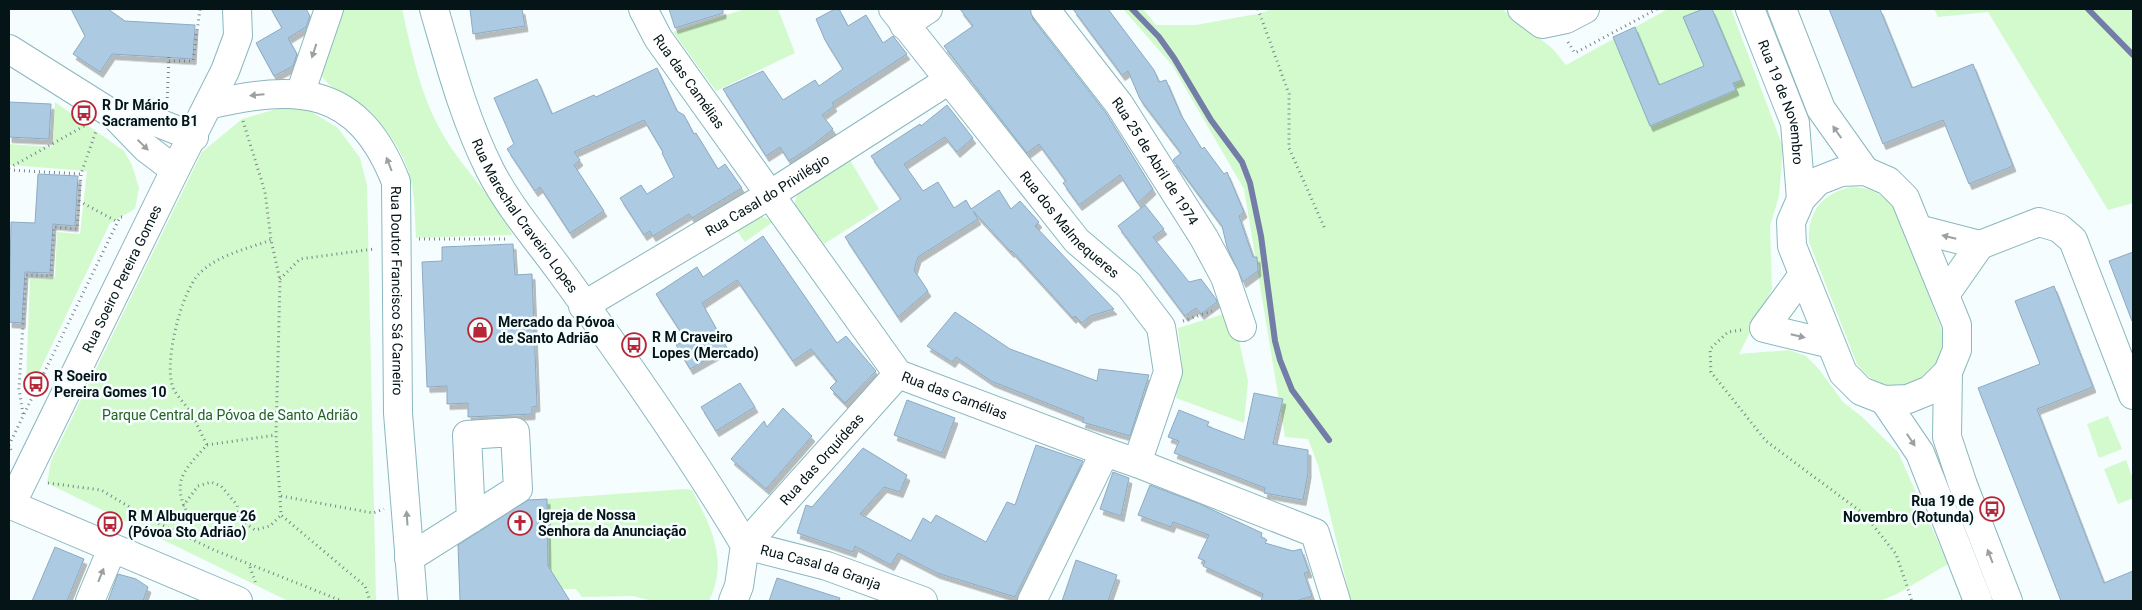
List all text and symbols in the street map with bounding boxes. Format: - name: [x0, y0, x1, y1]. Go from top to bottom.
- street label: Rua das Camélias: [650, 31, 728, 132]
- street label: Rua 19 de Novembro: [1755, 38, 1806, 165]
- one-way arrow: [309, 44, 317, 59]
- one-way arrow: [249, 91, 265, 99]
- street label: Rua 25 de Abril de 1974: [1109, 94, 1202, 228]
- place label: R Dr Mário Sacramento B1: [102, 97, 198, 129]
- bus stop icon: R Dr Mário Sacramento B1: [71, 100, 97, 126]
- one-way arrow: [1832, 125, 1842, 138]
- street label: Rua Marechal Craveiro Lopes: [469, 136, 581, 296]
- one-way arrow: [136, 139, 148, 151]
- street label: Rua Casal do Privilégio: [702, 151, 832, 239]
- one-way arrow: [385, 157, 392, 172]
- street label: Rua dos Malmequeres: [1017, 168, 1122, 281]
- street label: Rua Doutor Francisco Sá Carneiro: [388, 186, 406, 395]
- street label: Rua Soeiro Pereira Gomes: [79, 202, 165, 355]
- one-way arrow: [1942, 233, 1957, 241]
- place label: Mercado da Póvoa de Santo Adrião: [498, 314, 615, 346]
- shop icon: Mercado da Póvoa de Santo Adrião: [467, 317, 493, 343]
- place label: R M Craveiro Lopes (Mercado): [652, 329, 759, 362]
- bus stop icon: R M Craveiro Lopes (Mercado): [621, 332, 647, 358]
- one-way arrow: [1790, 332, 1805, 340]
- place label: R Soeiro Pereira Gomes 10: [54, 368, 167, 400]
- street label: Rua das Camélias: [899, 368, 1010, 423]
- bus stop icon: R Soeiro Pereira Gomes 10: [23, 371, 49, 397]
- park label: Parque Central da Póvoa de Santo Adrião: [102, 407, 358, 423]
- street label: Rua das Orquídeas: [777, 410, 867, 508]
- one-way arrow: [1906, 433, 1916, 447]
- place label: Rua 19 de Novembro (Rotunda): [1843, 493, 1974, 526]
- bus stop icon: Rua 19 de Novembro (Rotunda): [1979, 496, 2005, 522]
- place label: Igreja de Nossa Senhora da Anunciação: [538, 507, 686, 539]
- place label: R M Albuquerque 26 (Póvoa Sto Adrião): [128, 508, 256, 541]
- one-way arrow: [402, 509, 410, 525]
- church icon: Igreja de Nossa Senhora da Anunciação: [507, 510, 533, 536]
- bus stop icon: R M Albuquerque 26 (Póvoa Sto Adrião): [97, 511, 123, 537]
- street label: Rua Casal da Granja: [759, 541, 883, 593]
- one-way arrow: [1986, 548, 1994, 563]
- one-way arrow: [97, 568, 105, 582]

